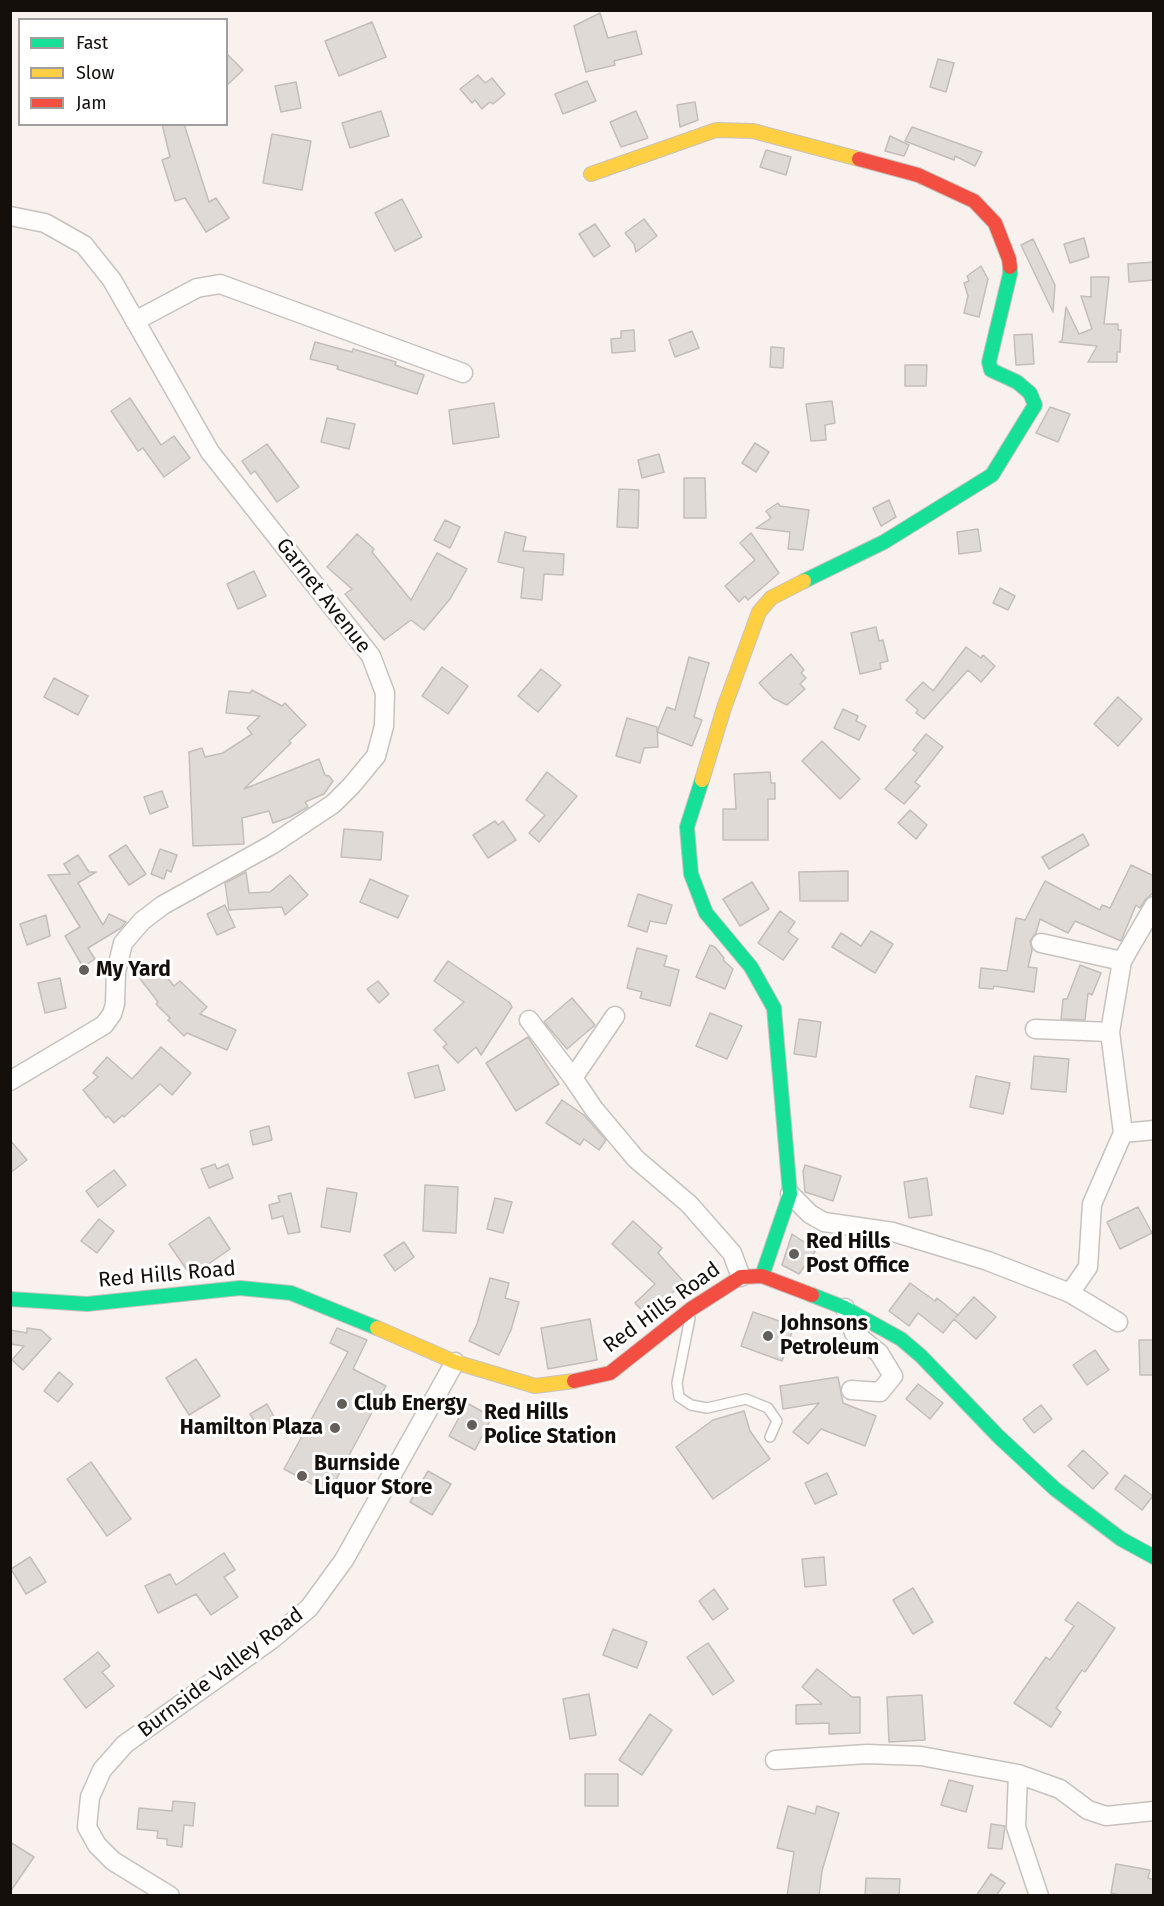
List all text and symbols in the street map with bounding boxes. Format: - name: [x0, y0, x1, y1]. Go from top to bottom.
- legend: [18, 18, 228, 126]
- text: Fast: [76, 32, 108, 54]
- text: Slow: [76, 62, 114, 84]
- text: Jam: [76, 92, 107, 114]
- street label: Garnet Avenue: [270, 533, 376, 659]
- place label: My Yard: [96, 957, 171, 983]
- marker: My Yard: [77, 963, 91, 977]
- place label: Red Hills Post Office: [806, 1229, 909, 1279]
- marker: Red Hills Post Office: [787, 1247, 801, 1261]
- street label: Red Hills Road: [97, 1256, 237, 1294]
- street label: Red Hills Road: [599, 1257, 725, 1359]
- place label: Johnsons Petroleum: [780, 1311, 879, 1361]
- marker: Johnsons Petroleum: [761, 1329, 775, 1343]
- place label: Club Energy: [354, 1391, 467, 1417]
- marker: Club Energy: [335, 1397, 349, 1411]
- place label: Red Hills Police Station: [484, 1400, 616, 1450]
- place label: Hamilton Plaza: [180, 1415, 323, 1441]
- marker: Red Hills Police Station: [465, 1418, 479, 1432]
- marker: Hamilton Plaza: [328, 1421, 342, 1435]
- place label: Burnside Liquor Store: [314, 1451, 432, 1501]
- marker: Burnside Liquor Store: [295, 1469, 309, 1483]
- street label: Burnside Valley Road: [133, 1603, 309, 1743]

